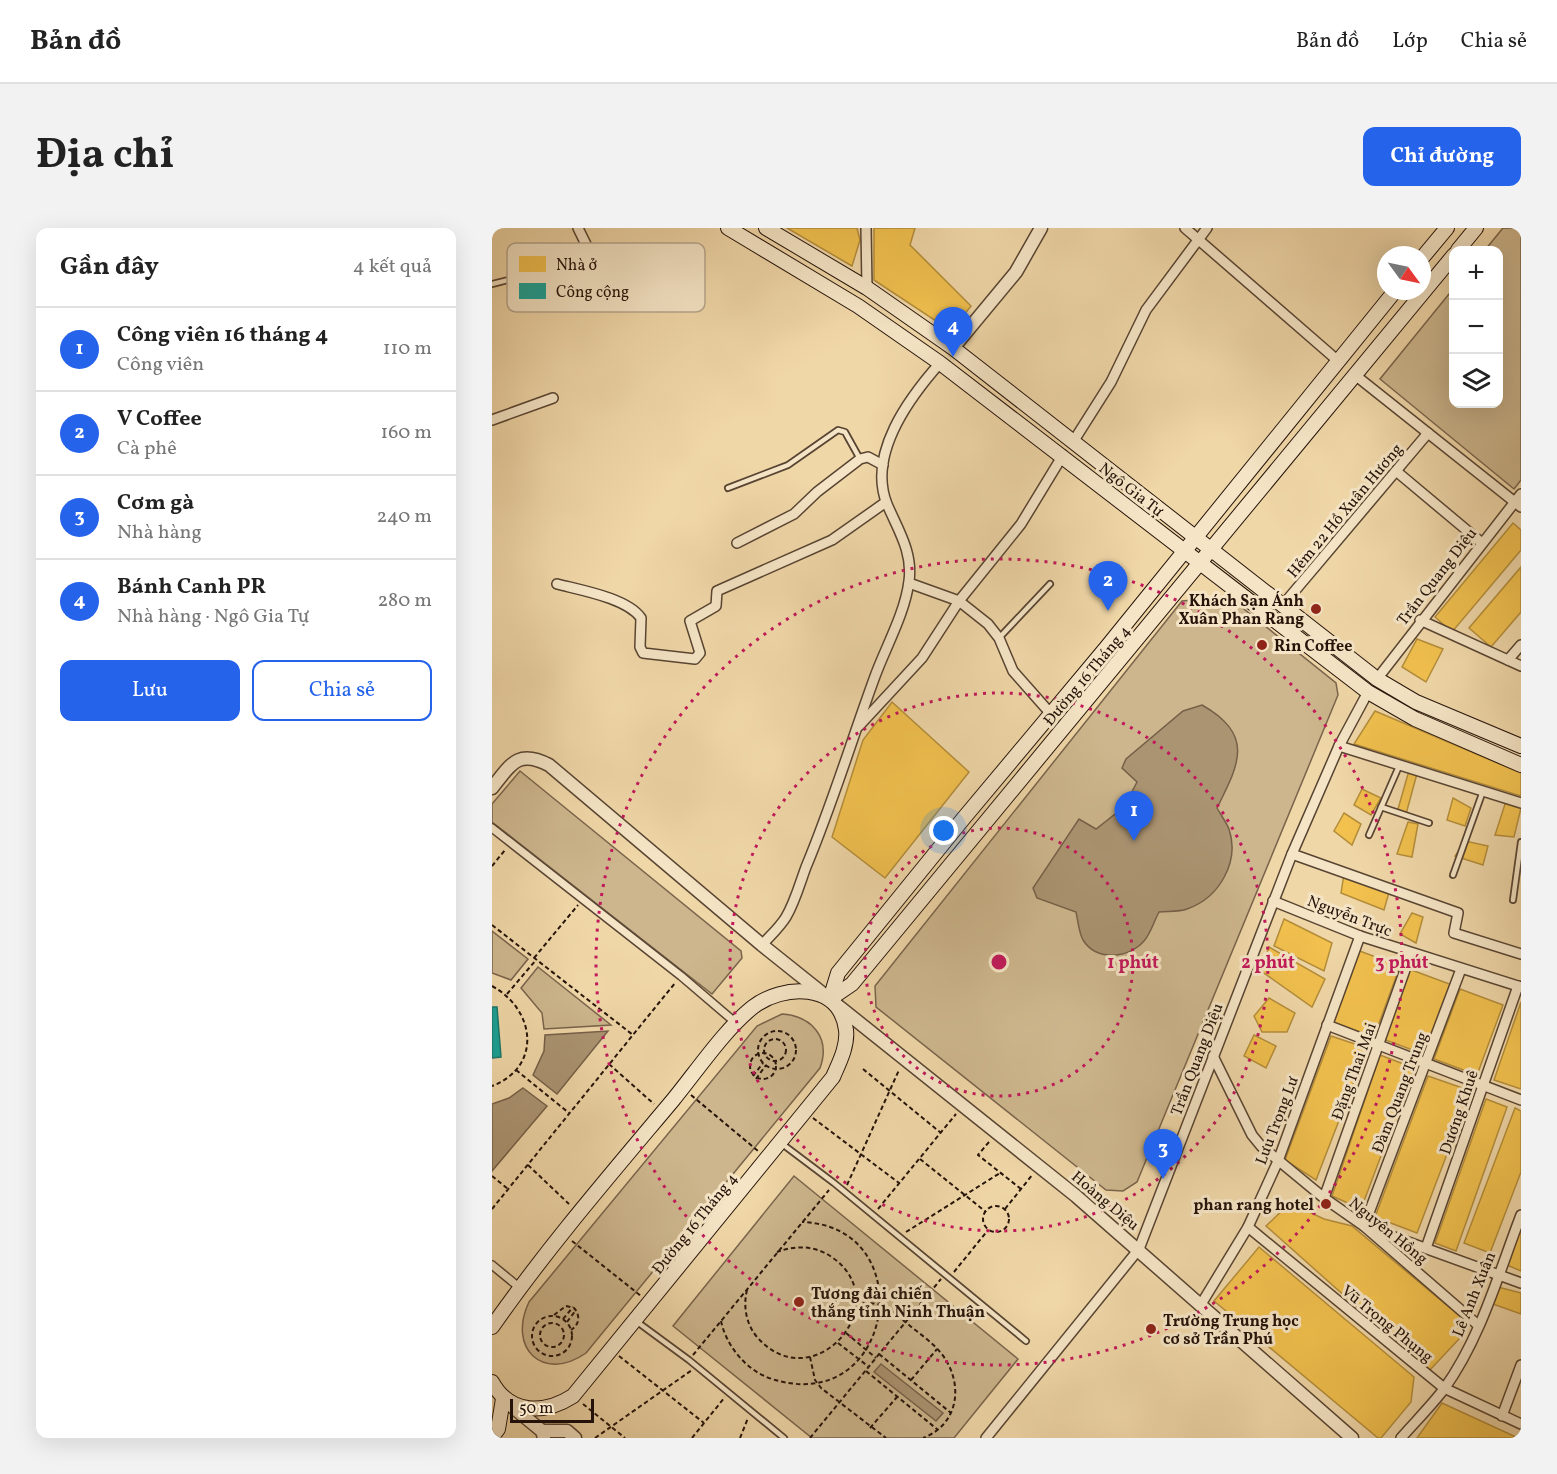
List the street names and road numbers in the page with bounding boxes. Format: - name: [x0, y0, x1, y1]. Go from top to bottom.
- street label: Hẻm 22 Hồ Xuân Hương: [1283, 439, 1408, 583]
- street label: Ngô Gia Tự: [1094, 458, 1168, 523]
- street label: Trần Quang Diệu: [1392, 524, 1483, 631]
- street label: Đường 16 Tháng 4: [1039, 621, 1136, 731]
- street label: Nguyễn Trực: [1304, 891, 1395, 943]
- street label: Trần Quang Diệu: [1166, 1000, 1229, 1119]
- street label: Đặng Thai Mai: [1327, 1020, 1383, 1124]
- street label: Đàm Quang Trung: [1368, 1029, 1434, 1157]
- street label: Dương Khuê: [1435, 1067, 1485, 1158]
- street label: Lưu Trọng Lư: [1251, 1073, 1305, 1168]
- street label: Hoàng Diệu: [1066, 1167, 1143, 1236]
- street label: Đường 16 Tháng 4: [648, 1169, 743, 1280]
- street label: Nguyên Hồng: [1344, 1193, 1432, 1270]
- street label: Lê Anh Xuân: [1448, 1249, 1502, 1341]
- street label: Vũ Trọng Phụng: [1336, 1281, 1437, 1368]

